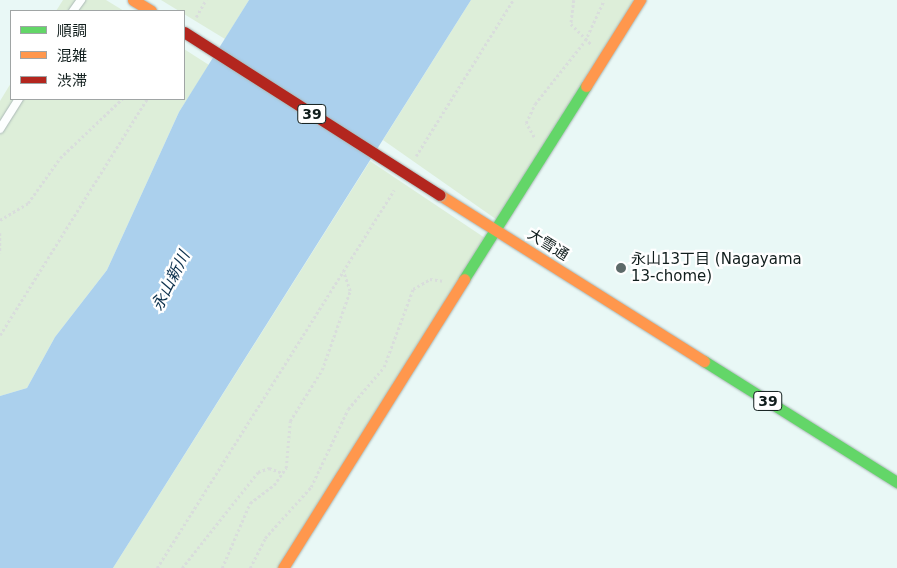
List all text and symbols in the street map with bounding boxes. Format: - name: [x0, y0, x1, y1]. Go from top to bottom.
- legend: [10, 10, 185, 100]
- text: 順調: [57, 22, 87, 40]
- text: 混雑: [57, 47, 87, 65]
- text: 渋滞: [57, 72, 87, 90]
- road number: 39: [297, 102, 327, 126]
- street label: 大雪通: [524, 225, 572, 265]
- water label: 永山新川: [148, 248, 194, 314]
- place label: 永山13丁目 (Nagayama 13-chome): [631, 250, 802, 285]
- marker: 永山13丁目 (Nagayama 13-chome): [615, 262, 627, 274]
- road number: 39: [753, 390, 783, 412]

